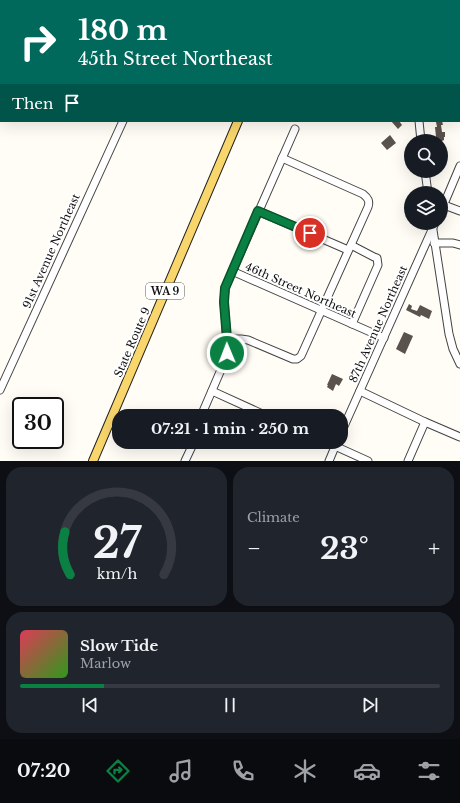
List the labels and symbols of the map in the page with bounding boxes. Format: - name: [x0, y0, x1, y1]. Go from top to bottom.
- street label: 91st Avenue Northeast: [19, 191, 83, 311]
- pin: [293, 216, 327, 250]
- street label: 46th Street Northeast: [243, 259, 359, 321]
- street label: 87th Avenue Northeast: [346, 262, 411, 385]
- road number: WA 9: [146, 283, 184, 299]
- street label: State Route 9: [111, 305, 153, 379]
- position arrow: [206, 332, 248, 374]
- speed limit sign: 30: [12, 397, 64, 449]

